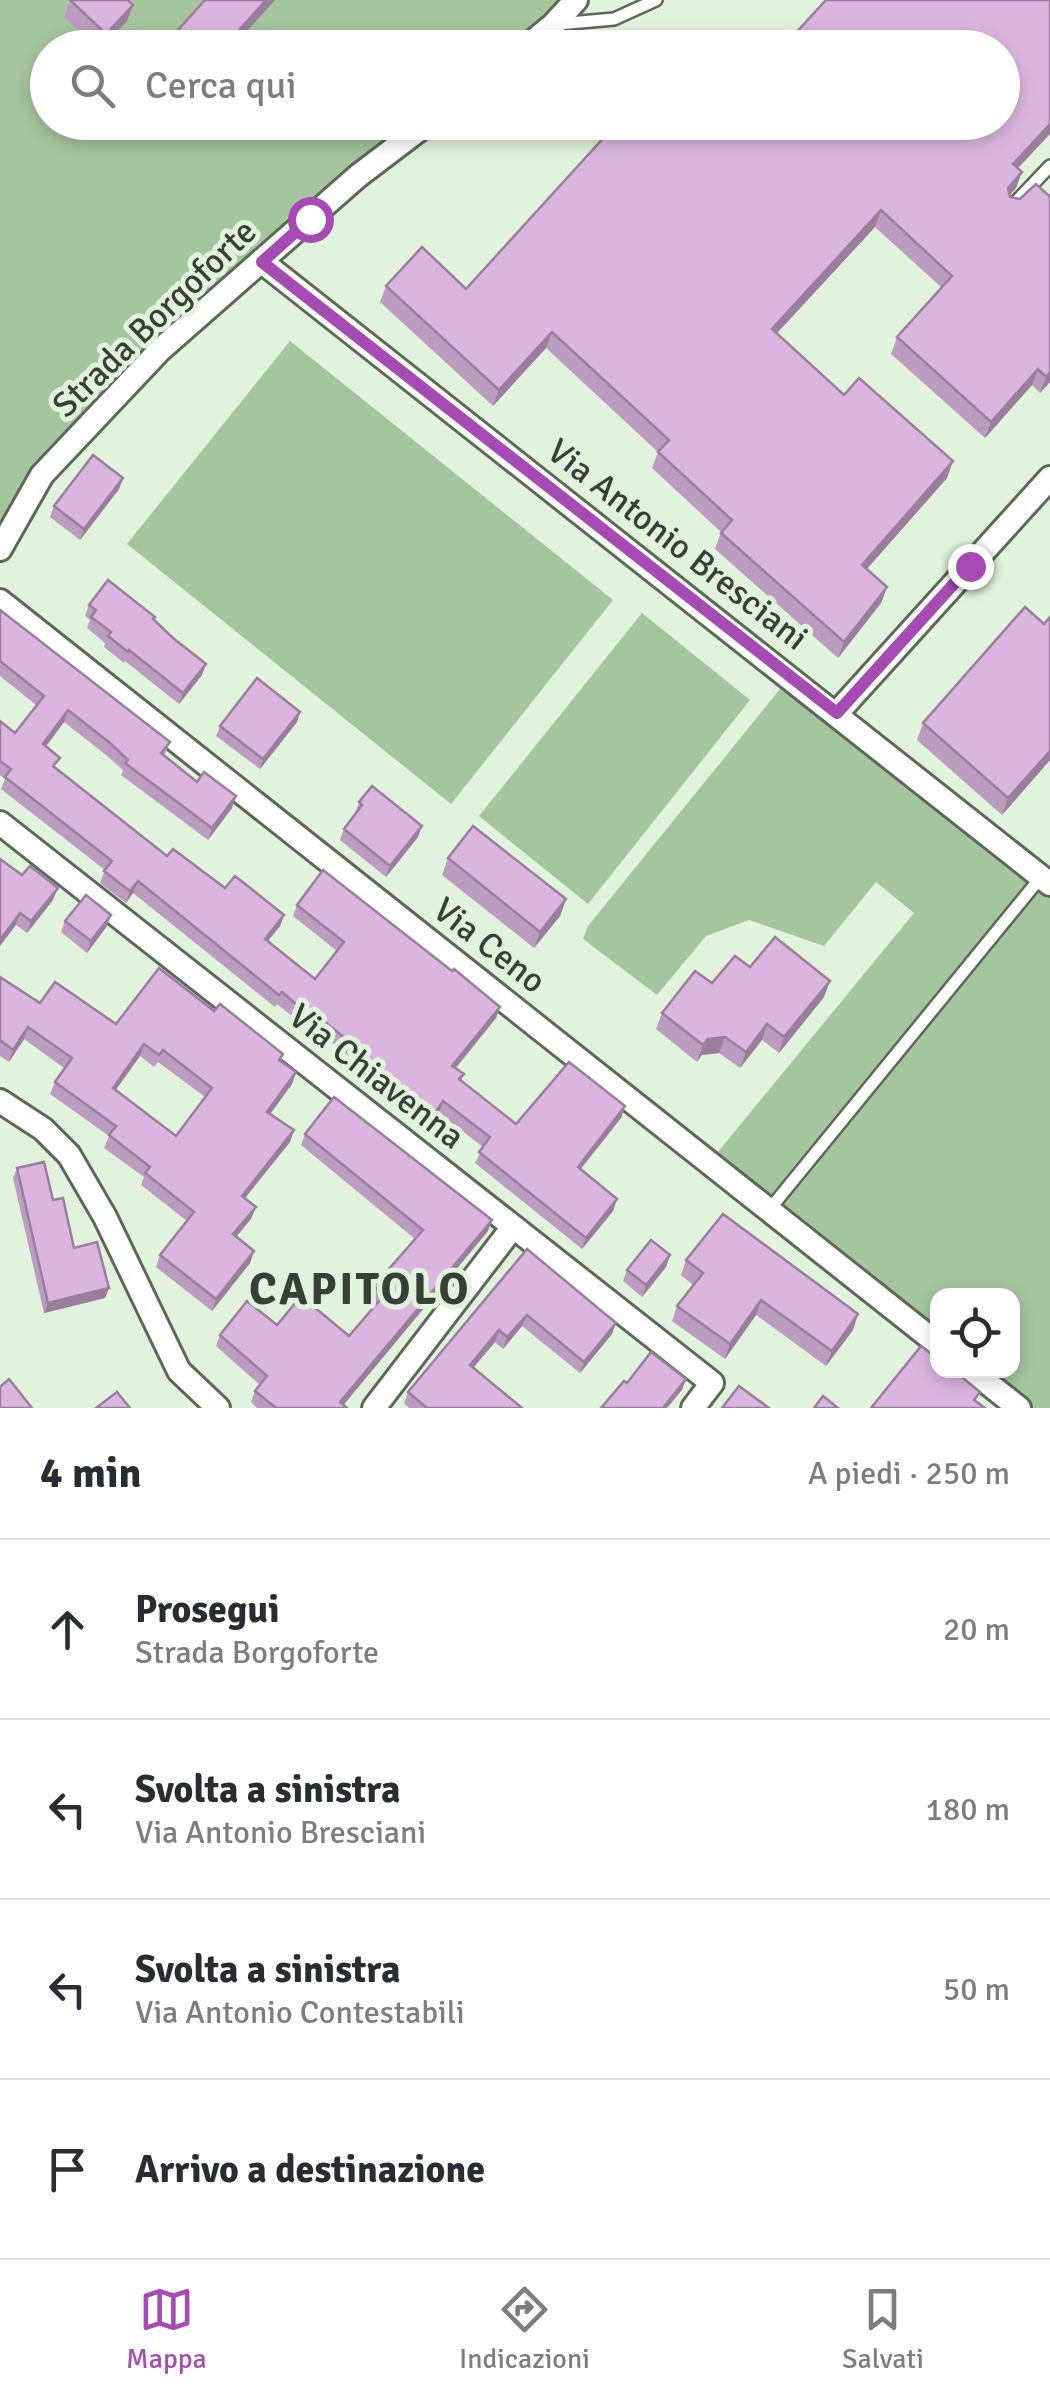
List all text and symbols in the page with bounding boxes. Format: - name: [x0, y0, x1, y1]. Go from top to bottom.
- search box: [30, 30, 1020, 140]
- icon: search: [65, 58, 120, 113]
- text: Cerca qui: [145, 62, 297, 109]
- route start: [288, 197, 334, 243]
- street label: Strada Borgoforte: [43, 210, 265, 427]
- street label: Via Antonio Bresciani: [539, 429, 816, 659]
- route end: [948, 544, 994, 590]
- street label: Via Ceno: [425, 888, 554, 1003]
- street label: Via Chiavenna: [280, 995, 473, 1158]
- district label: CAPITOLO: [249, 1262, 471, 1317]
- map controls: [930, 1288, 1020, 1378]
- button: locate: [930, 1288, 1020, 1378]
- text: 4 min: [40, 1448, 141, 1499]
- text: A piedi · 250 m: [808, 1454, 1010, 1493]
- text: Prosegui: [135, 1586, 280, 1633]
- icon: ahead: [40, 1602, 95, 1657]
- text: 20 m: [943, 1610, 1010, 1649]
- text: Strada Borgoforte: [135, 1633, 379, 1672]
- text: Svolta a sinistra: [135, 1766, 400, 1813]
- icon: left: [40, 1782, 95, 1837]
- text: 180 m: [926, 1790, 1010, 1829]
- text: Via Antonio Bresciani: [135, 1813, 426, 1852]
- text: Svolta a sinistra: [135, 1946, 400, 1993]
- icon: left: [40, 1962, 95, 2017]
- text: 50 m: [943, 1970, 1010, 2009]
- text: Via Antonio Contestabili: [135, 1993, 465, 2032]
- icon: arrive: [40, 2142, 95, 2197]
- text: Arrivo a destinazione: [135, 2146, 485, 2193]
- tab: Mappa: [126, 2282, 207, 2376]
- tab: Indicazioni: [459, 2282, 590, 2376]
- tab: Salvati: [842, 2282, 924, 2376]

